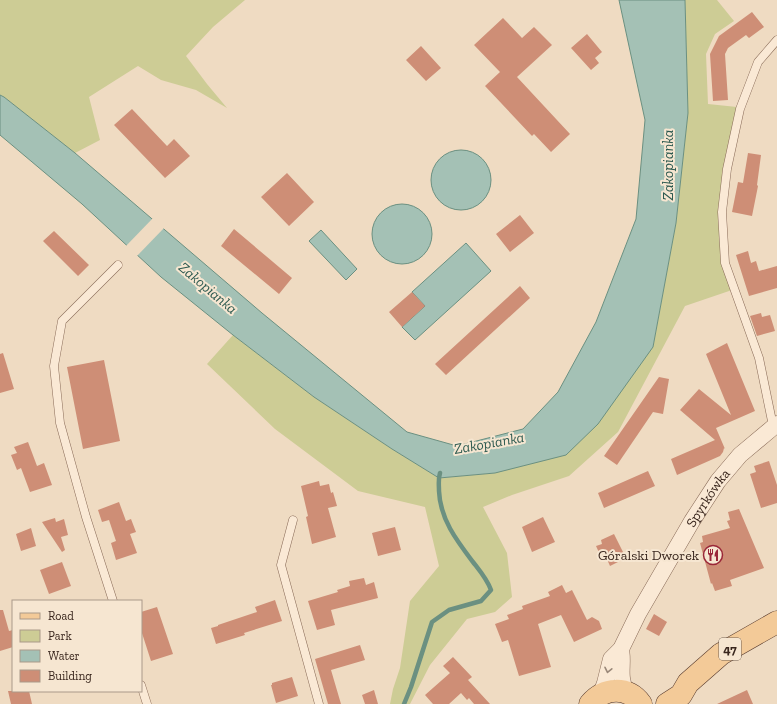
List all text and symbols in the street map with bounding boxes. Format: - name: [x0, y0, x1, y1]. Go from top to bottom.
- water label: Zakopianka: [659, 130, 677, 200]
- water label: Zakopianka: [175, 258, 241, 318]
- water label: Zakopianka: [453, 428, 525, 458]
- street label: Spyrkówka: [682, 465, 733, 530]
- restaurant icon: Góralski Dworek: [702, 544, 724, 566]
- place label: Góralski Dworek: [598, 547, 700, 564]
- legend: [12, 600, 142, 692]
- text: Road: [48, 609, 74, 623]
- text: Park: [48, 629, 73, 643]
- road number: 47: [719, 638, 741, 660]
- text: Water: [48, 649, 80, 663]
- one-way arrow: [604, 667, 613, 673]
- text: Building: [48, 669, 92, 683]

